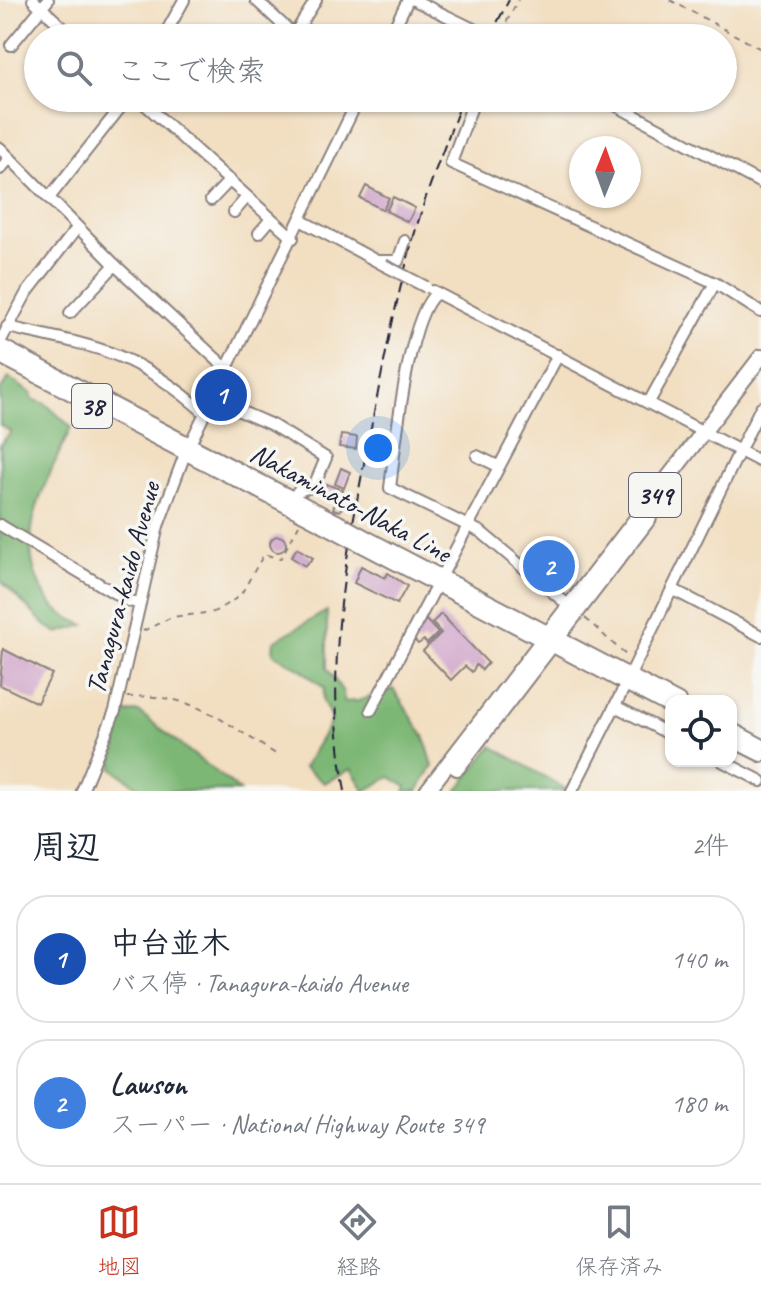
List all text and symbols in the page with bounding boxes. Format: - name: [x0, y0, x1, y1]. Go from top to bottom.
- search box: [24, 24, 737, 112]
- icon: search: [52, 46, 96, 90]
- text: ここで検索: [116, 52, 266, 90]
- north arrow: [569, 136, 641, 208]
- pin: 1: [195, 365, 247, 425]
- road number: 38: [72, 384, 112, 428]
- your location: [358, 428, 398, 468]
- street label: Nakaminato-Naka Line: [245, 435, 459, 571]
- road number: 349: [629, 473, 681, 517]
- street label: Tanagura-kaido Avenue: [77, 477, 168, 698]
- pin: 2: [523, 536, 575, 596]
- map controls: [665, 695, 737, 767]
- button: locate: [665, 695, 737, 767]
- text: 周辺: [32, 825, 100, 868]
- text: 2件: [691, 829, 729, 862]
- text: 中台並木: [110, 924, 230, 962]
- text: 1: [54, 943, 66, 976]
- text: 140 m: [671, 943, 727, 976]
- text: バス停 · Tanagura-kaido Avenue: [110, 967, 408, 1000]
- text: Lawson: [110, 1065, 187, 1103]
- text: 2: [54, 1087, 66, 1120]
- text: 180 m: [671, 1087, 727, 1120]
- text: スーパー · National Highway Route 349: [110, 1108, 484, 1141]
- tab: 地図: [97, 1200, 142, 1281]
- tab: 経路: [336, 1200, 381, 1281]
- tab: 保存済み: [575, 1200, 664, 1281]

